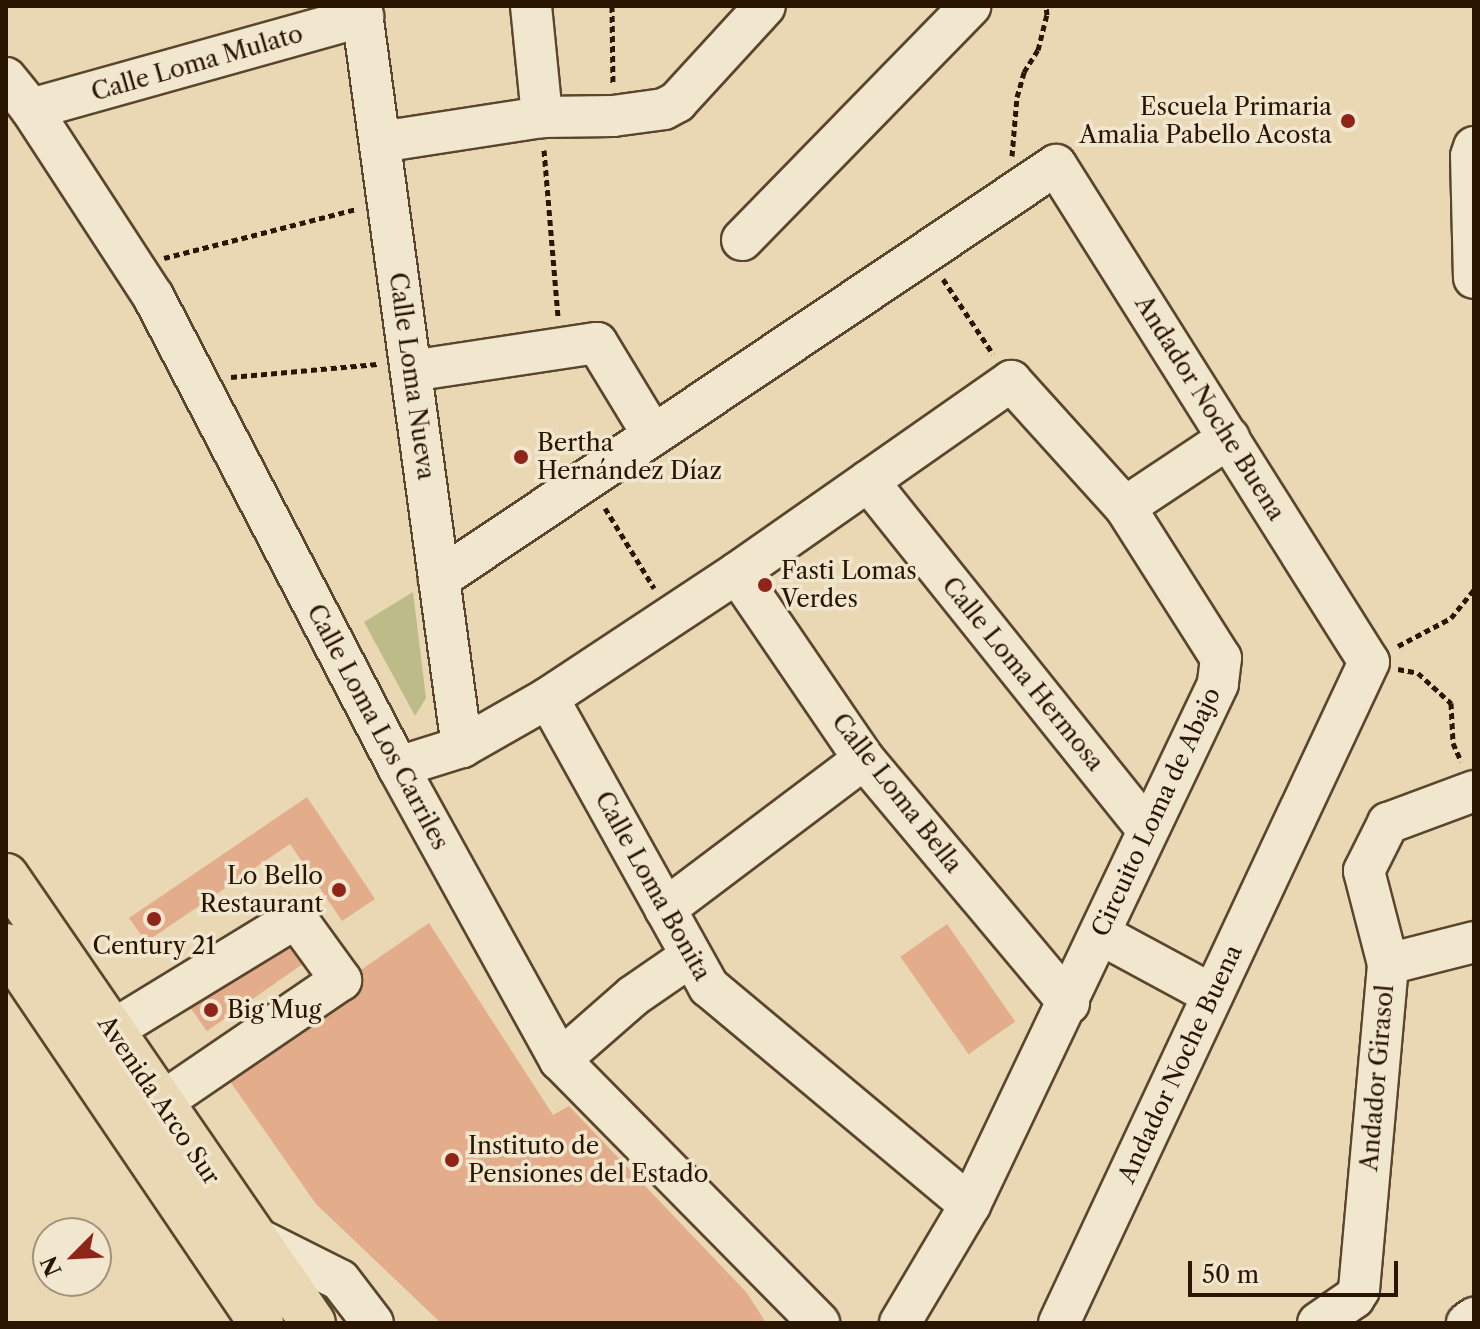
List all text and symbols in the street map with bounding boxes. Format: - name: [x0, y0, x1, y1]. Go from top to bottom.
- street label: Calle Loma Mulato: [88, 19, 306, 107]
- place label: Escuela Primaria Amalia Pabello Acosta: [1078, 93, 1332, 149]
- marker: Escuela Primaria Amalia Pabello Acosta: [1339, 112, 1357, 130]
- street label: Calle Loma Nueva: [383, 270, 441, 482]
- street label: Andador Noche Buena: [1129, 290, 1291, 526]
- place label: Bertha Hernández Díaz: [537, 429, 722, 485]
- marker: Bertha Hernández Díaz: [512, 448, 530, 466]
- place label: Fasti Lomas Verdes: [781, 557, 917, 613]
- street label: Calle Loma Hermosa: [936, 571, 1110, 777]
- marker: Fasti Lomas Verdes: [756, 576, 774, 594]
- street label: Calle Loma Los Carriles: [301, 599, 455, 855]
- street label: Circuito Loma de Abajo: [1085, 682, 1227, 942]
- street label: Calle Loma Bella: [826, 708, 968, 878]
- street label: Calle Loma Bonita: [589, 786, 717, 986]
- place label: Lo Bello Restaurant: [200, 862, 323, 918]
- marker: Lo Bello Restaurant: [330, 881, 348, 899]
- marker: Century 21: [145, 910, 163, 928]
- place label: Century 21: [92, 932, 216, 960]
- street label: Andador Noche Buena: [1112, 940, 1248, 1188]
- street label: Andador Girasol: [1354, 983, 1400, 1173]
- place label: Big Mug: [227, 996, 321, 1024]
- marker: Big Mug: [202, 1001, 220, 1019]
- street label: Avenida Arco Sur: [92, 1010, 226, 1190]
- place label: Instituto de Pensiones del Estado: [468, 1132, 708, 1188]
- marker: Instituto de Pensiones del Estado: [443, 1151, 461, 1169]
- north arrow: [32, 1217, 112, 1297]
- scale bar: [1192, 1245, 1402, 1295]
- text: N: [35, 1252, 68, 1280]
- text: 50 m: [1202, 1260, 1259, 1289]

